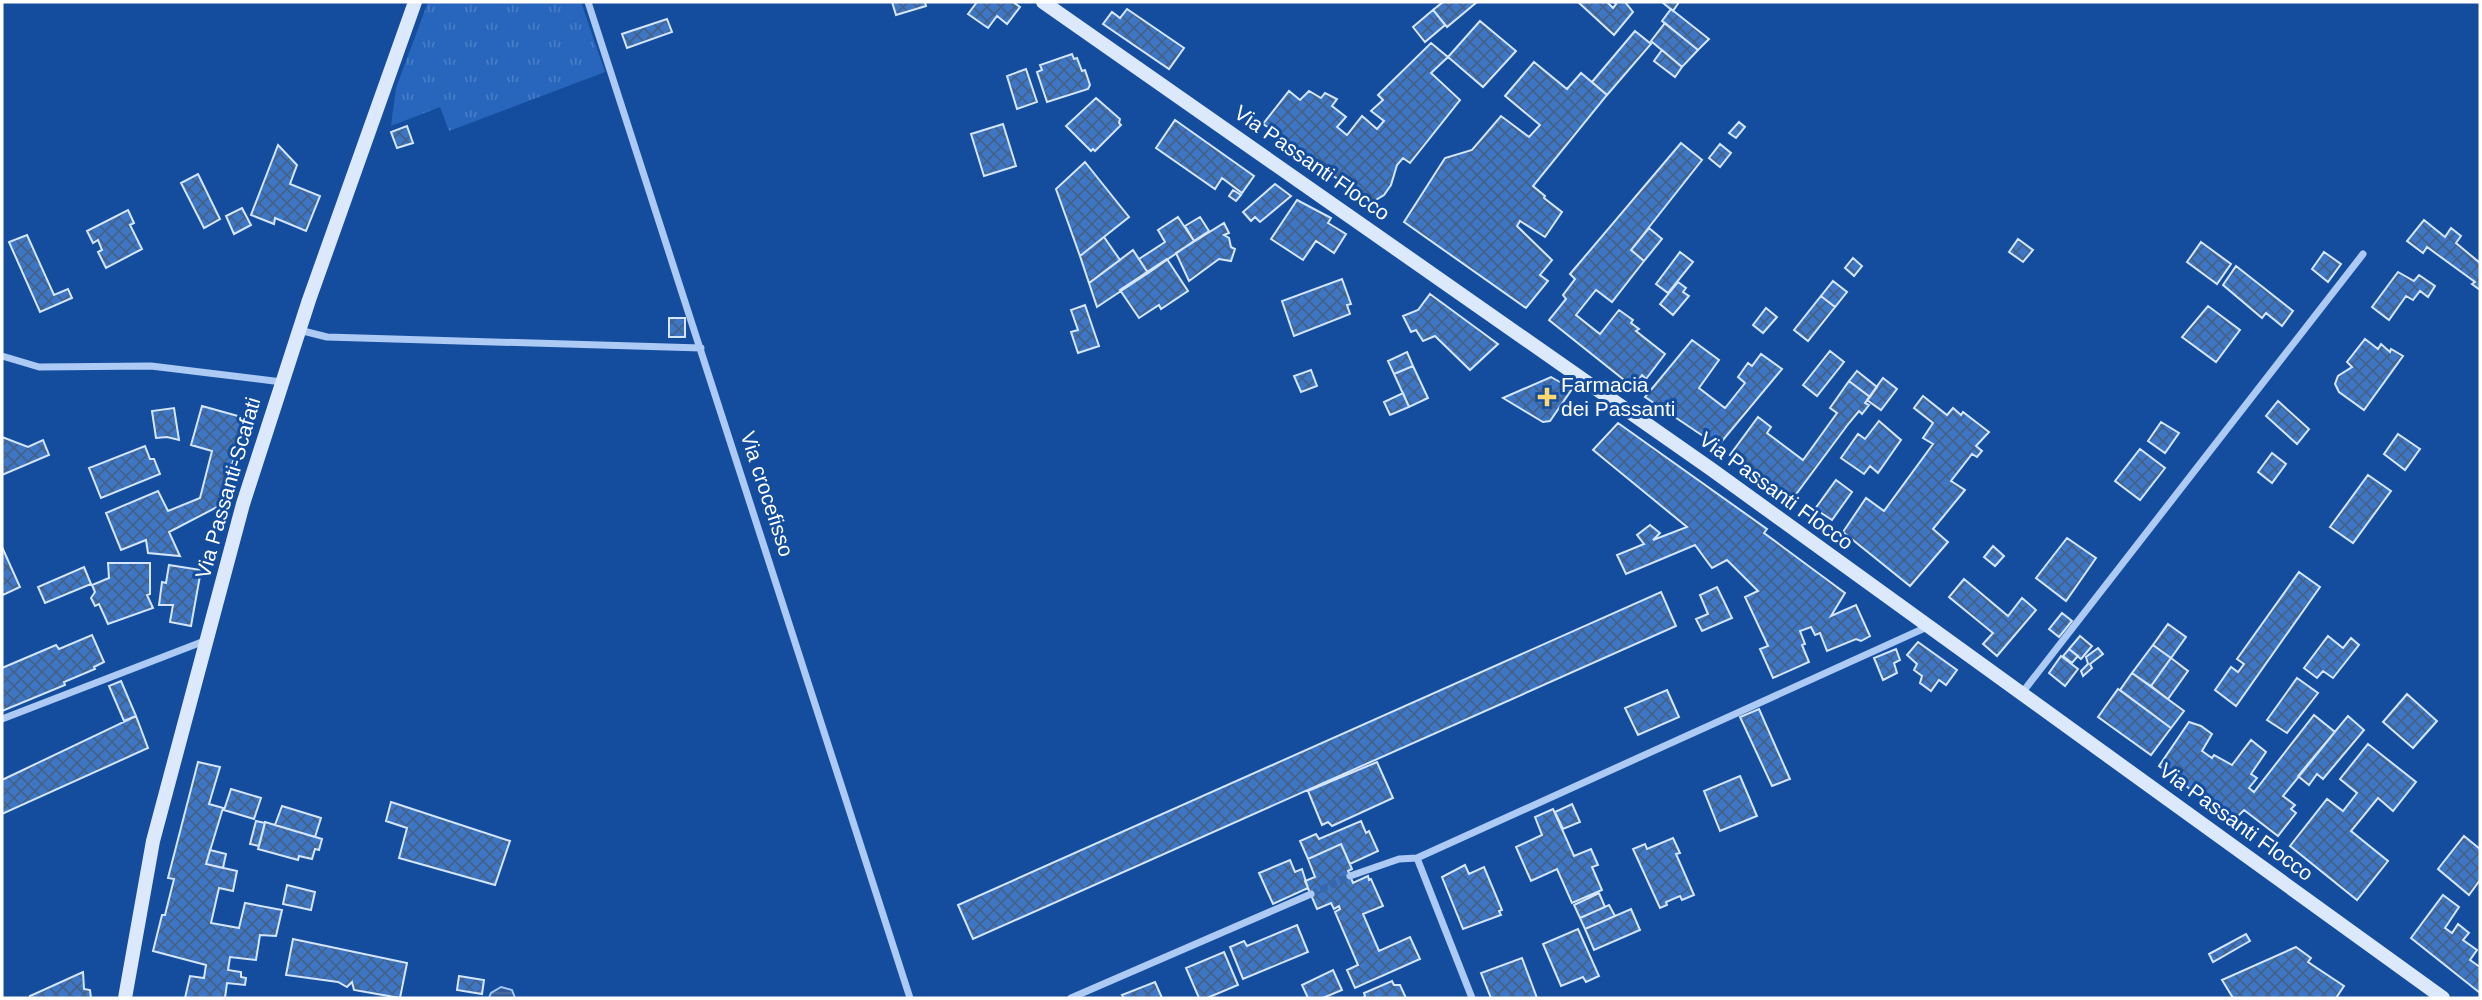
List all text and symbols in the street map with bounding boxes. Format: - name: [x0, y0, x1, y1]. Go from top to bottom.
- street label: Via Passanti Flocco: [1230, 100, 1394, 225]
- place label: Farmacia dei Passanti: [1561, 373, 1675, 420]
- marker: Farmacia dei Passanti: [1539, 389, 1555, 405]
- street label: Via Passanti-Scafati: [191, 395, 264, 581]
- street label: Via Passanti Flocco: [1695, 427, 1858, 554]
- street label: Via crocefisso: [736, 428, 799, 559]
- street label: Via Passanti Flocco: [2155, 758, 2318, 885]

